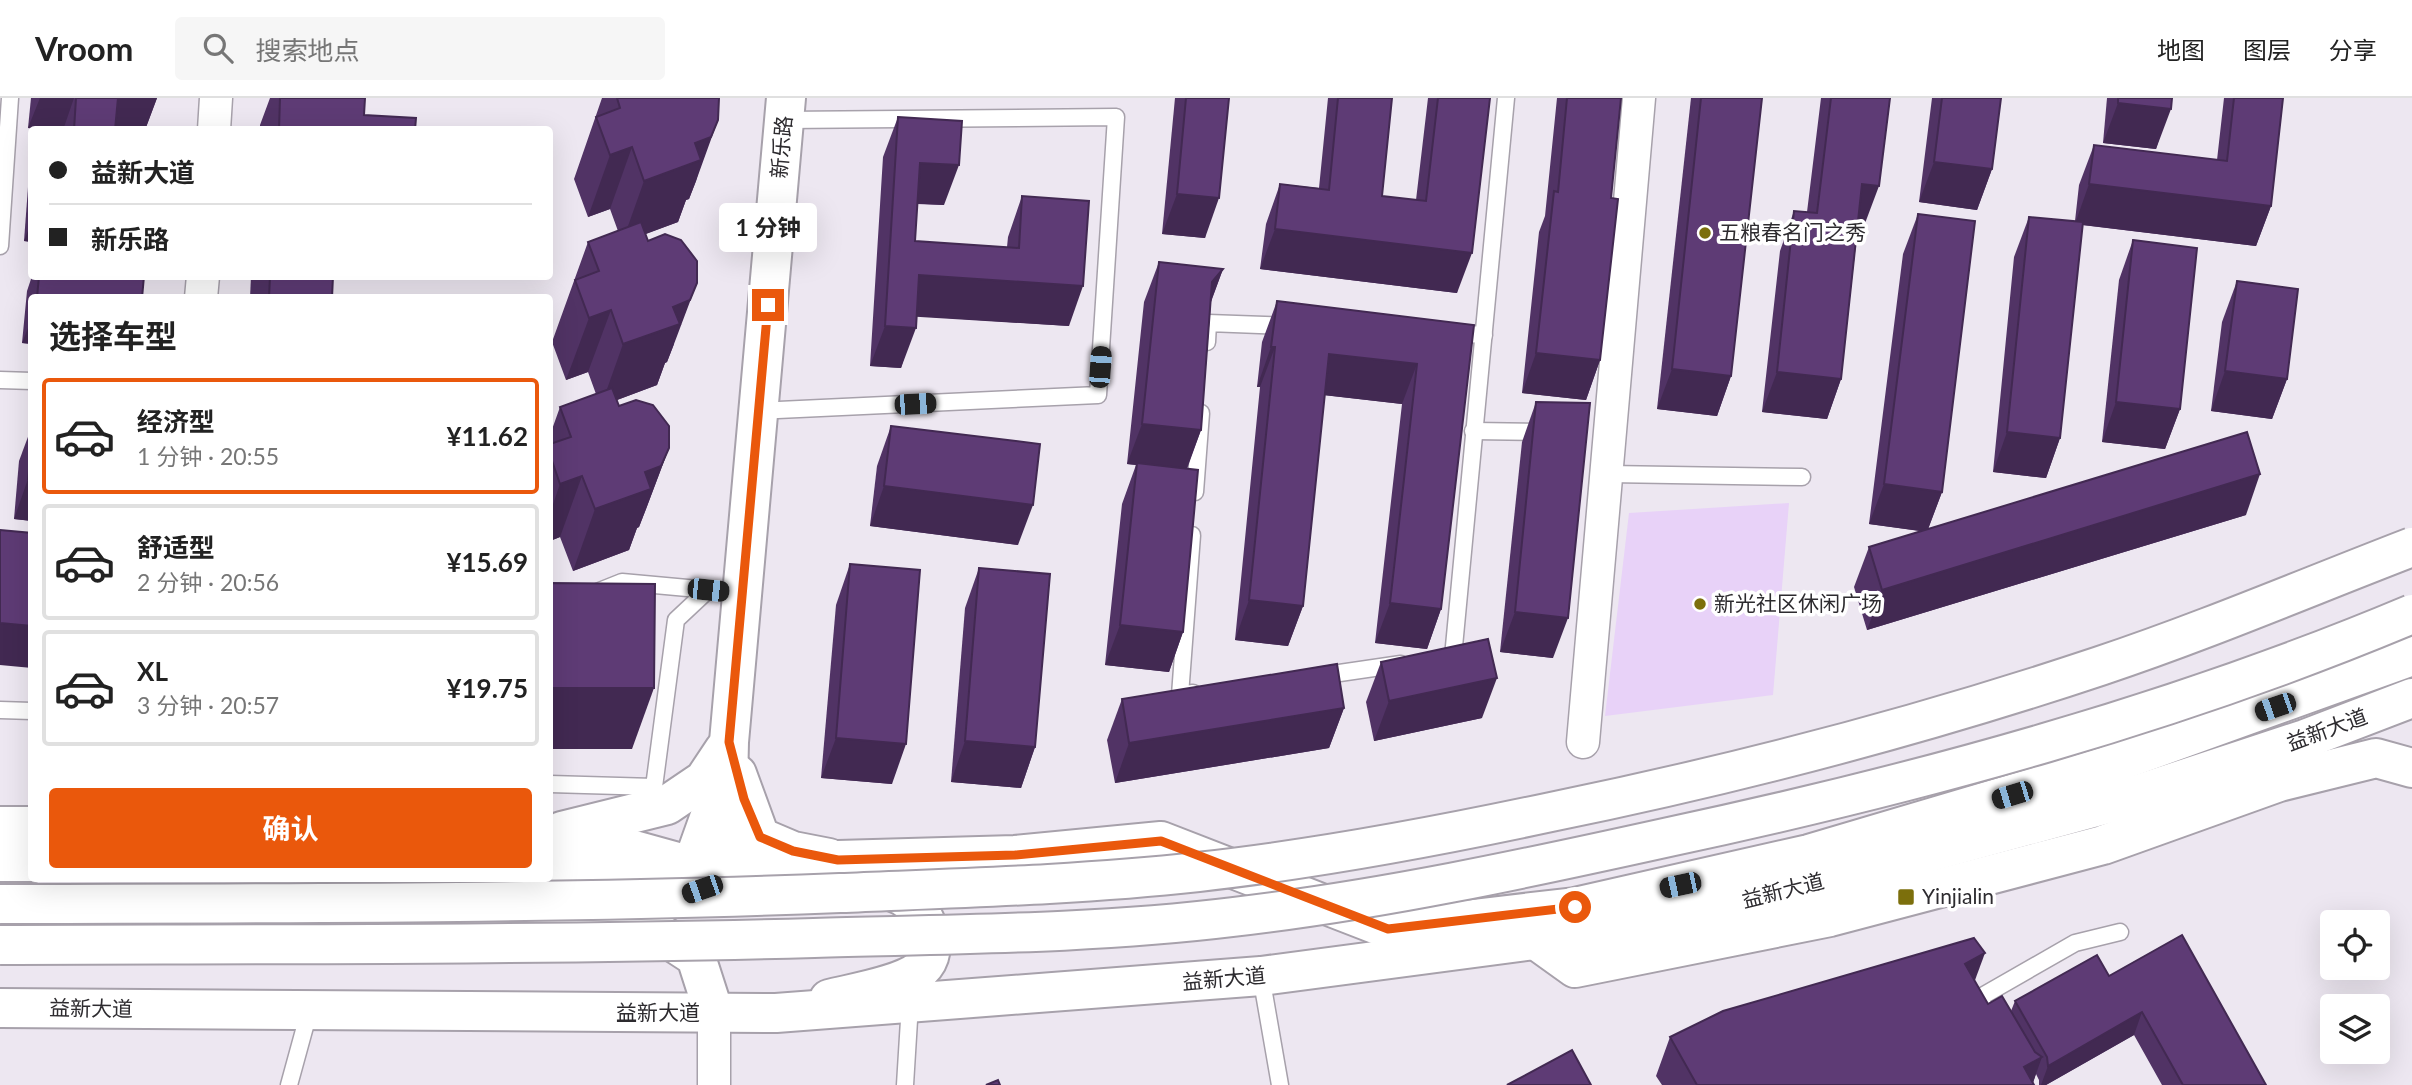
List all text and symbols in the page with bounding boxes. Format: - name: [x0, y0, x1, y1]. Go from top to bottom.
- search box: [175, 17, 665, 80]
- text: Vroom: [35, 28, 133, 68]
- icon: search: [199, 29, 237, 67]
- text: 搜索地点: [255, 34, 359, 66]
- text: 地图: [2157, 35, 2205, 64]
- text: 图层: [2243, 35, 2291, 64]
- text: 分享: [2329, 35, 2377, 64]
- street label: 新乐路: [765, 114, 796, 179]
- text: 益新大道: [91, 156, 195, 188]
- callout: 1 分钟: [719, 204, 817, 252]
- text: 1 分钟: [736, 213, 800, 241]
- place label: 五粮春名门之秀: [1719, 219, 1866, 244]
- text: 新乐路: [91, 223, 169, 255]
- marker: 五粮春名门之秀: [1697, 225, 1713, 241]
- route end: [752, 289, 784, 321]
- text: 选择车型: [49, 316, 177, 355]
- car: [1089, 345, 1112, 389]
- car: [894, 392, 937, 416]
- icon: car: [53, 405, 116, 468]
- text: 经济型: [137, 405, 215, 437]
- text: ¥11.62: [446, 420, 528, 452]
- text: 1 分钟 · 20:55: [137, 442, 279, 470]
- icon: car: [53, 531, 116, 594]
- text: 舒适型: [137, 531, 215, 563]
- text: ¥15.69: [446, 546, 528, 578]
- text: 2 分钟 · 20:56: [137, 568, 279, 596]
- car: [687, 577, 730, 603]
- place label: 新光社区休闲广场: [1714, 590, 1882, 615]
- marker: 新光社区休闲广场: [1692, 596, 1708, 612]
- text: XL: [137, 655, 168, 687]
- icon: car: [53, 657, 116, 720]
- text: ¥19.75: [446, 672, 528, 704]
- car: [2252, 690, 2299, 724]
- text: 3 分钟 · 20:57: [137, 691, 279, 719]
- street label: 益新大道: [2283, 702, 2370, 755]
- car: [1989, 779, 2036, 811]
- button: 确认: [49, 788, 532, 868]
- street label: 益新大道: [1739, 867, 1826, 912]
- car: [1658, 870, 1703, 900]
- car: [679, 872, 726, 906]
- place label: Yinjialin: [1922, 883, 1994, 908]
- marker: Yinjialin: [1896, 887, 1916, 907]
- route start: [1559, 891, 1591, 923]
- map controls: [2320, 910, 2390, 1064]
- button: locate: [2320, 910, 2390, 980]
- street label: 益新大道: [1181, 961, 1267, 994]
- street label: 益新大道: [49, 994, 133, 1021]
- button: layers: [2320, 994, 2390, 1064]
- street label: 益新大道: [616, 999, 700, 1024]

